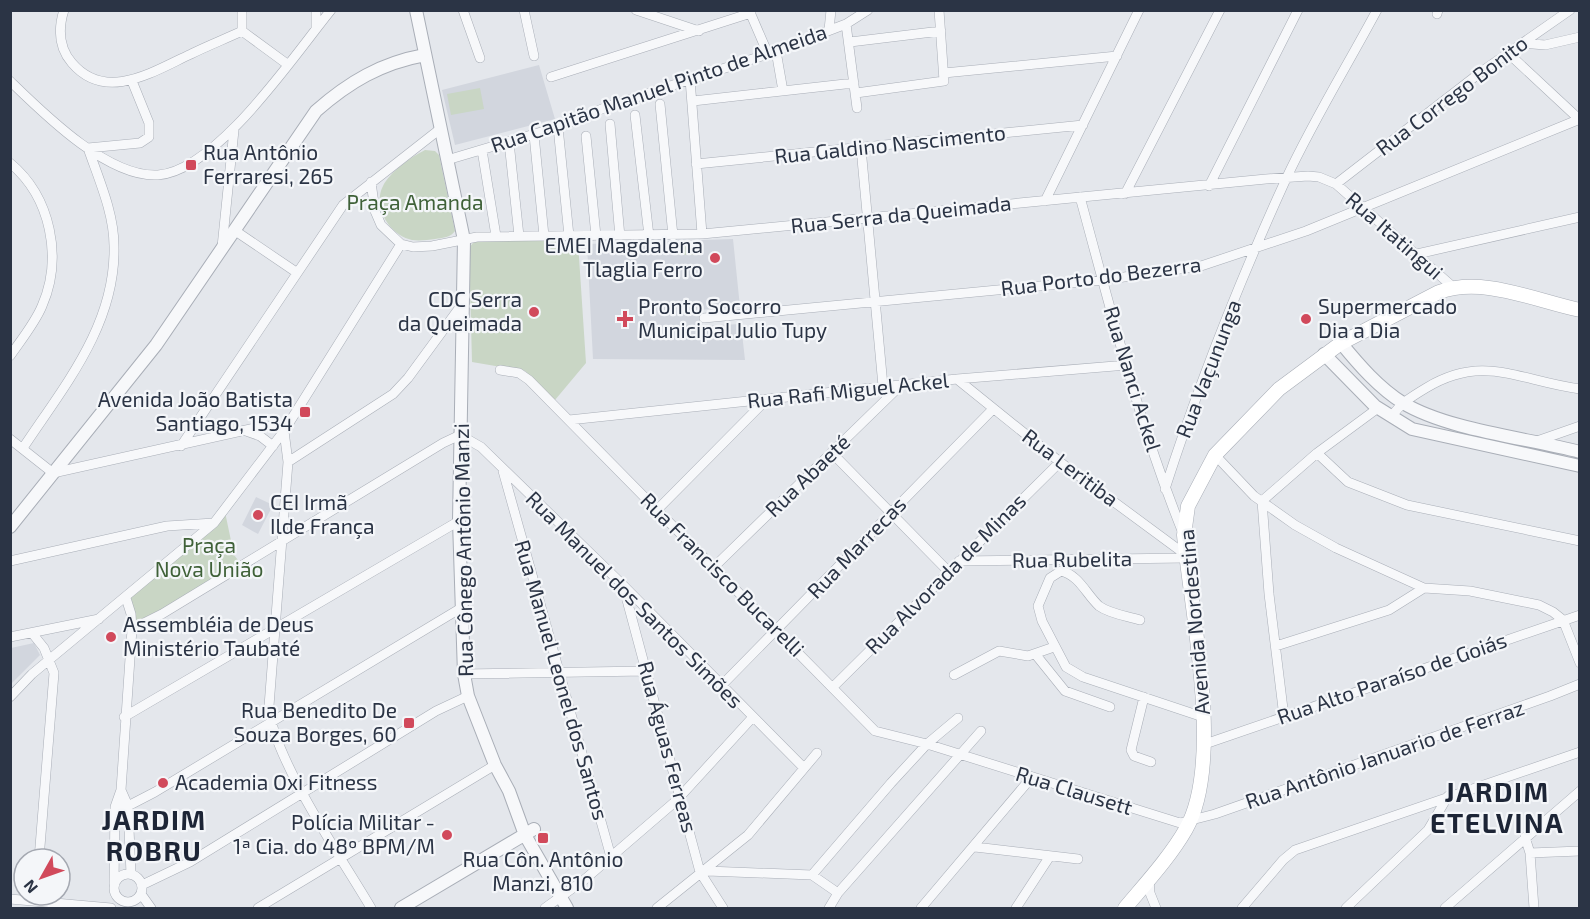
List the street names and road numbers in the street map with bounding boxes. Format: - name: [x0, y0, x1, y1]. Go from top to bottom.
- street label: Rua Capitão Manuel Pinto de Almeida: [487, 18, 830, 157]
- street label: Rua Corrego Bonito: [1370, 30, 1532, 160]
- street label: Rua Galdino Nascimento: [773, 119, 1007, 168]
- street label: Rua Itatingui: [1341, 186, 1449, 284]
- street label: Rua Serra da Queimada: [789, 189, 1012, 239]
- street label: Rua Porto do Bezerra: [999, 251, 1202, 300]
- street label: Rua Vaçununga: [1170, 296, 1247, 442]
- street label: Rua Nanci Ackel: [1099, 303, 1168, 455]
- street label: Rua Rafi Miguel Ackel: [746, 366, 951, 413]
- street label: Rua Cônego Antônio Manzi: [448, 423, 477, 677]
- street label: Rua Leritiba: [1018, 423, 1124, 511]
- street label: Rua Abaeté: [760, 428, 854, 521]
- street label: Rua Manuel dos Santos Simões: [521, 485, 749, 713]
- street label: Rua Francisco Bucarelli: [636, 487, 810, 661]
- street label: Rua Alvorada de Minas: [860, 488, 1030, 658]
- street label: Rua Marrecas: [801, 491, 911, 603]
- street label: Avenida Nordestina: [1173, 528, 1214, 716]
- street label: Rua Manuel Leonel dos Santos: [510, 537, 614, 823]
- street label: Rua Rubelita: [1012, 545, 1132, 572]
- street label: Rua Alto Paraíso de Goiás: [1273, 626, 1510, 729]
- street label: Rua Águas Ferreas: [634, 658, 703, 835]
- street label: Rua Antônio Januario de Ferraz: [1242, 694, 1527, 813]
- street label: Rua Clausett: [1013, 760, 1136, 819]

